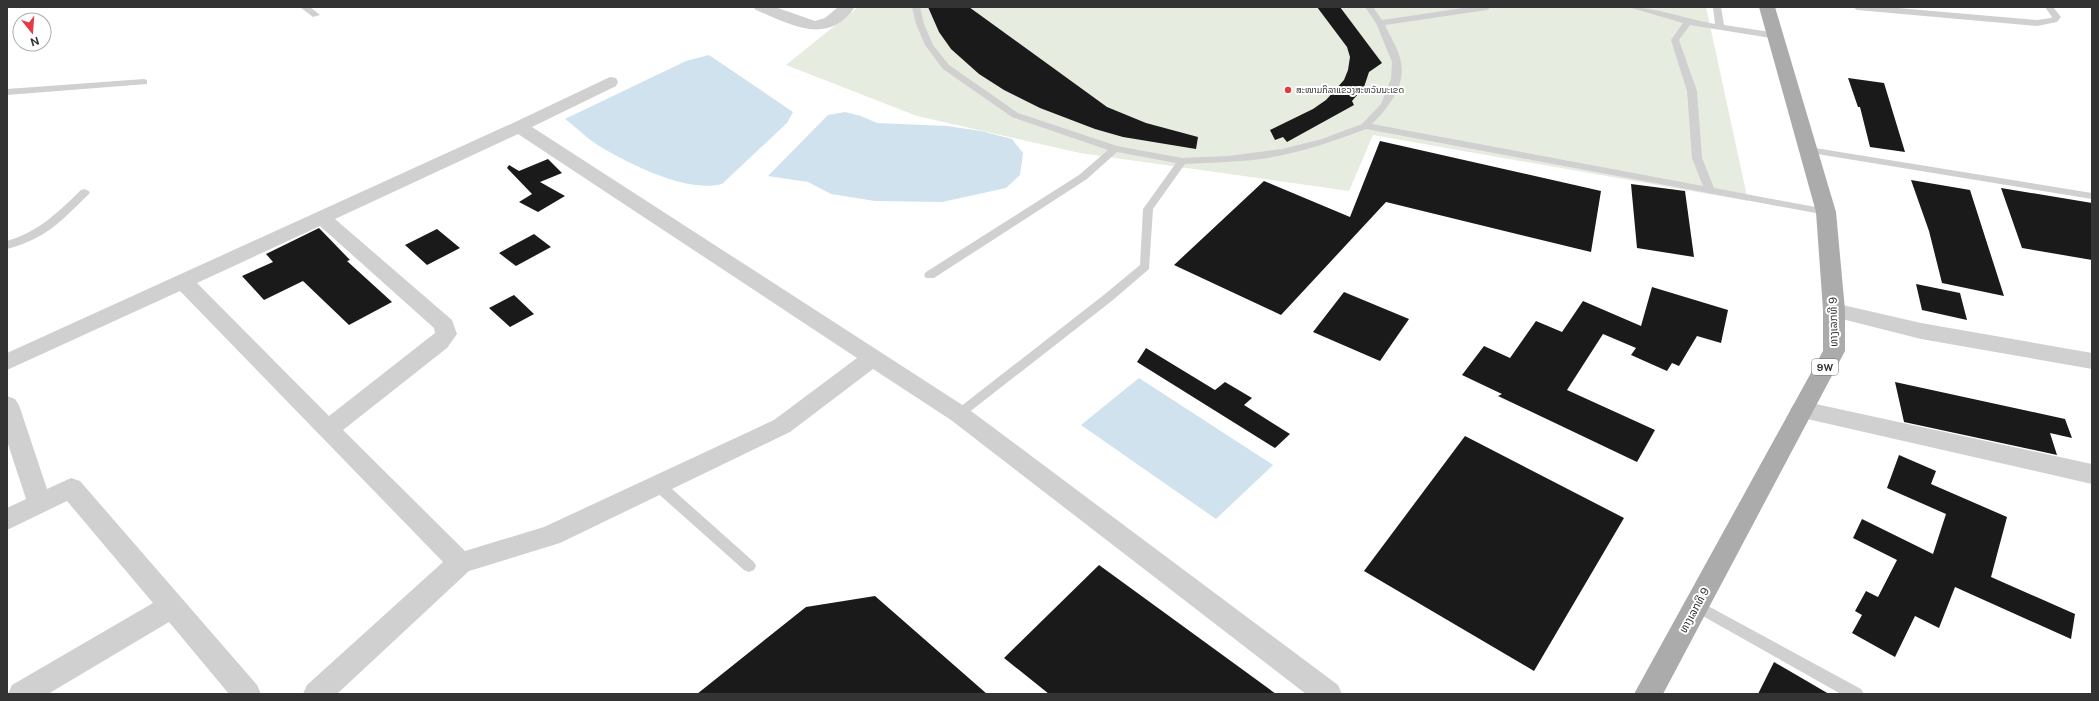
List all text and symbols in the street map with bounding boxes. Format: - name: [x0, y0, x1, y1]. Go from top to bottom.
- north arrow: [12, 12, 52, 52]
- text: N: [29, 35, 41, 49]
- place label: ສະໜາມກິລາແຂວງສະຫວັນນະເຂດ: [1296, 84, 1404, 95]
- marker: ສະໜາມກິລາແຂວງສະຫວັນນະເຂດ: [1283, 85, 1293, 95]
- street label: ທາງເລກທີ 9: [1827, 297, 1839, 347]
- road number: 9W: [1812, 359, 1838, 375]
- street label: ທາງເລກທີ 9: [1677, 585, 1711, 635]

